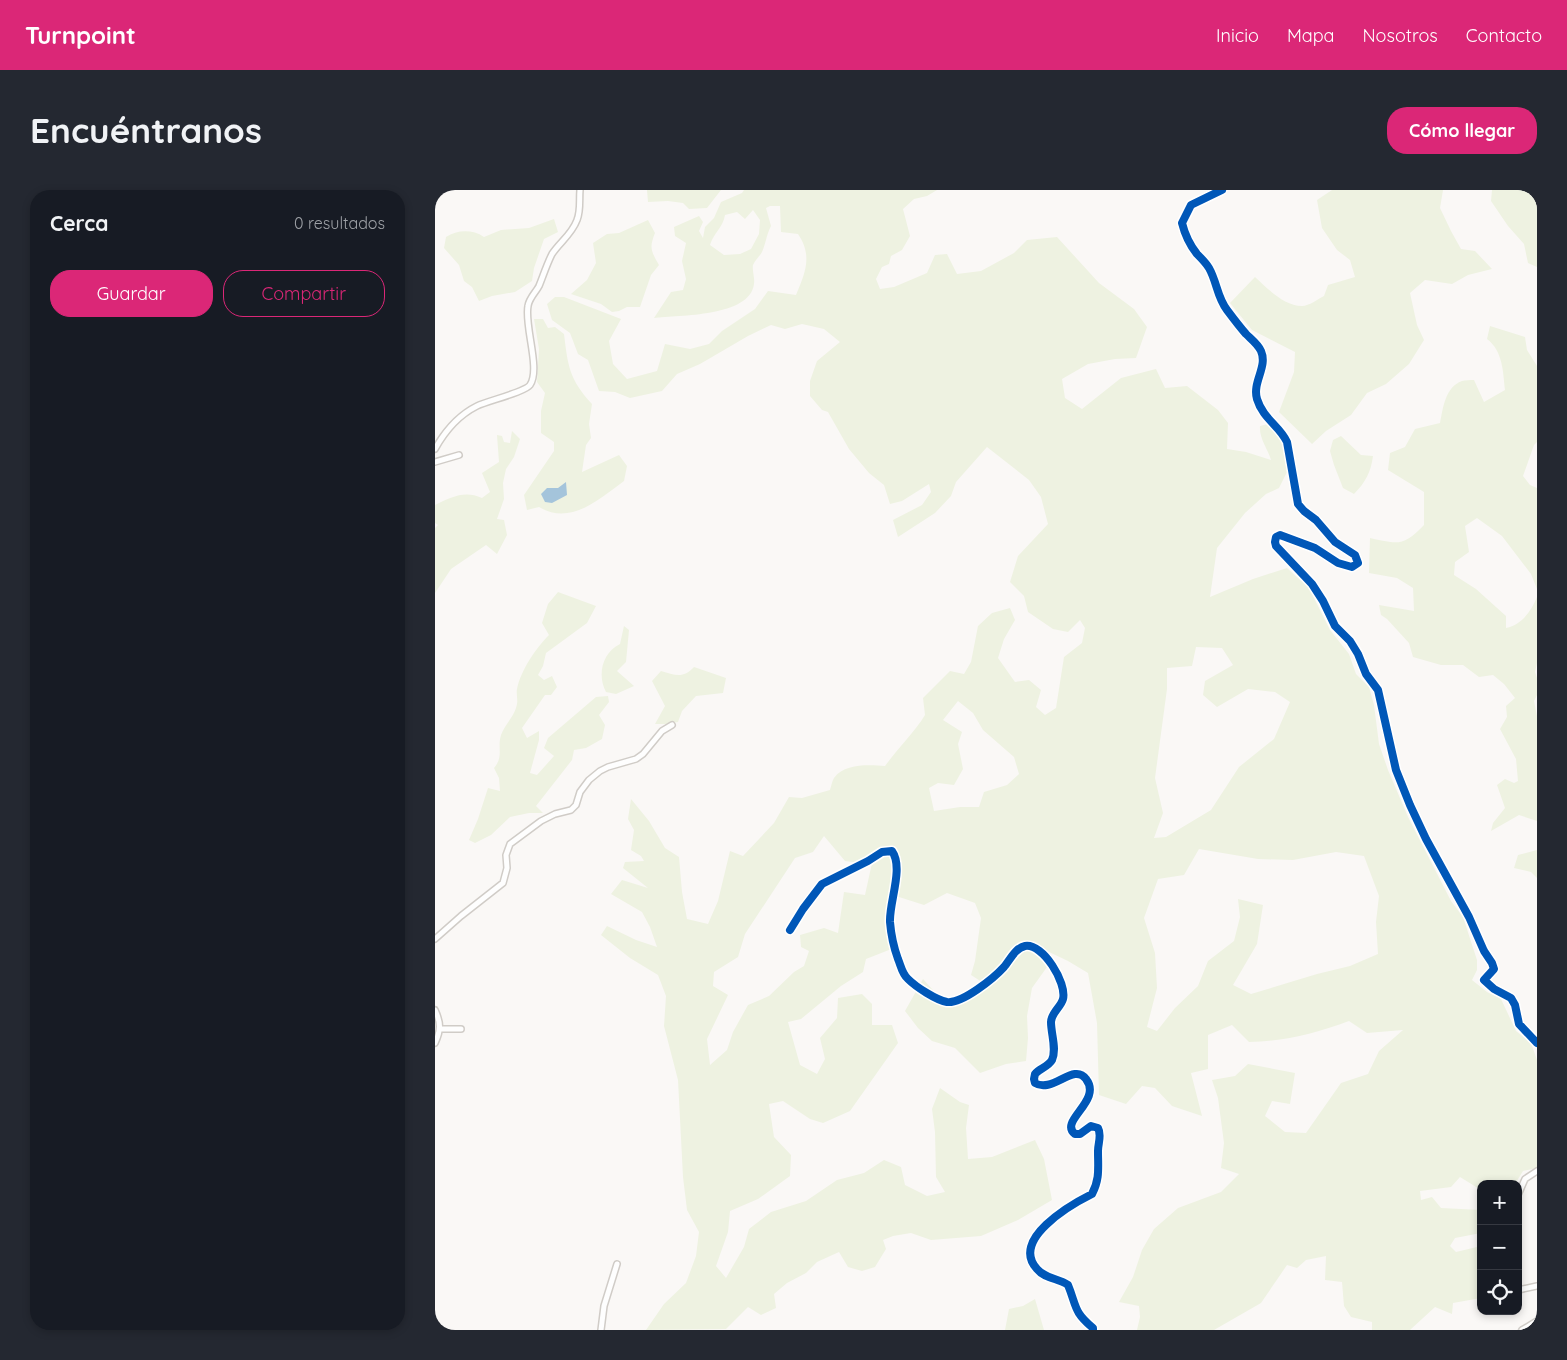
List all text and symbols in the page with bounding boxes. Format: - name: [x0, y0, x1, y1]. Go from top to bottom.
- text: Turnpoint: [25, 20, 136, 50]
- text: Inicio: [1216, 24, 1259, 47]
- text: Mapa: [1287, 24, 1335, 47]
- text: Nosotros: [1363, 24, 1438, 47]
- text: Contacto: [1466, 24, 1542, 47]
- button: Cómo llegar: [1387, 107, 1537, 154]
- text: Encuéntranos: [30, 108, 262, 152]
- text: Cerca: [50, 210, 108, 236]
- text: 0 resultados: [294, 213, 385, 233]
- button: Guardar: [50, 270, 213, 317]
- button: Compartir: [223, 270, 385, 317]
- map controls: [1477, 1180, 1522, 1315]
- button: +: [1477, 1180, 1522, 1225]
- button: −: [1477, 1225, 1522, 1270]
- button: locate: [1477, 1270, 1522, 1315]

